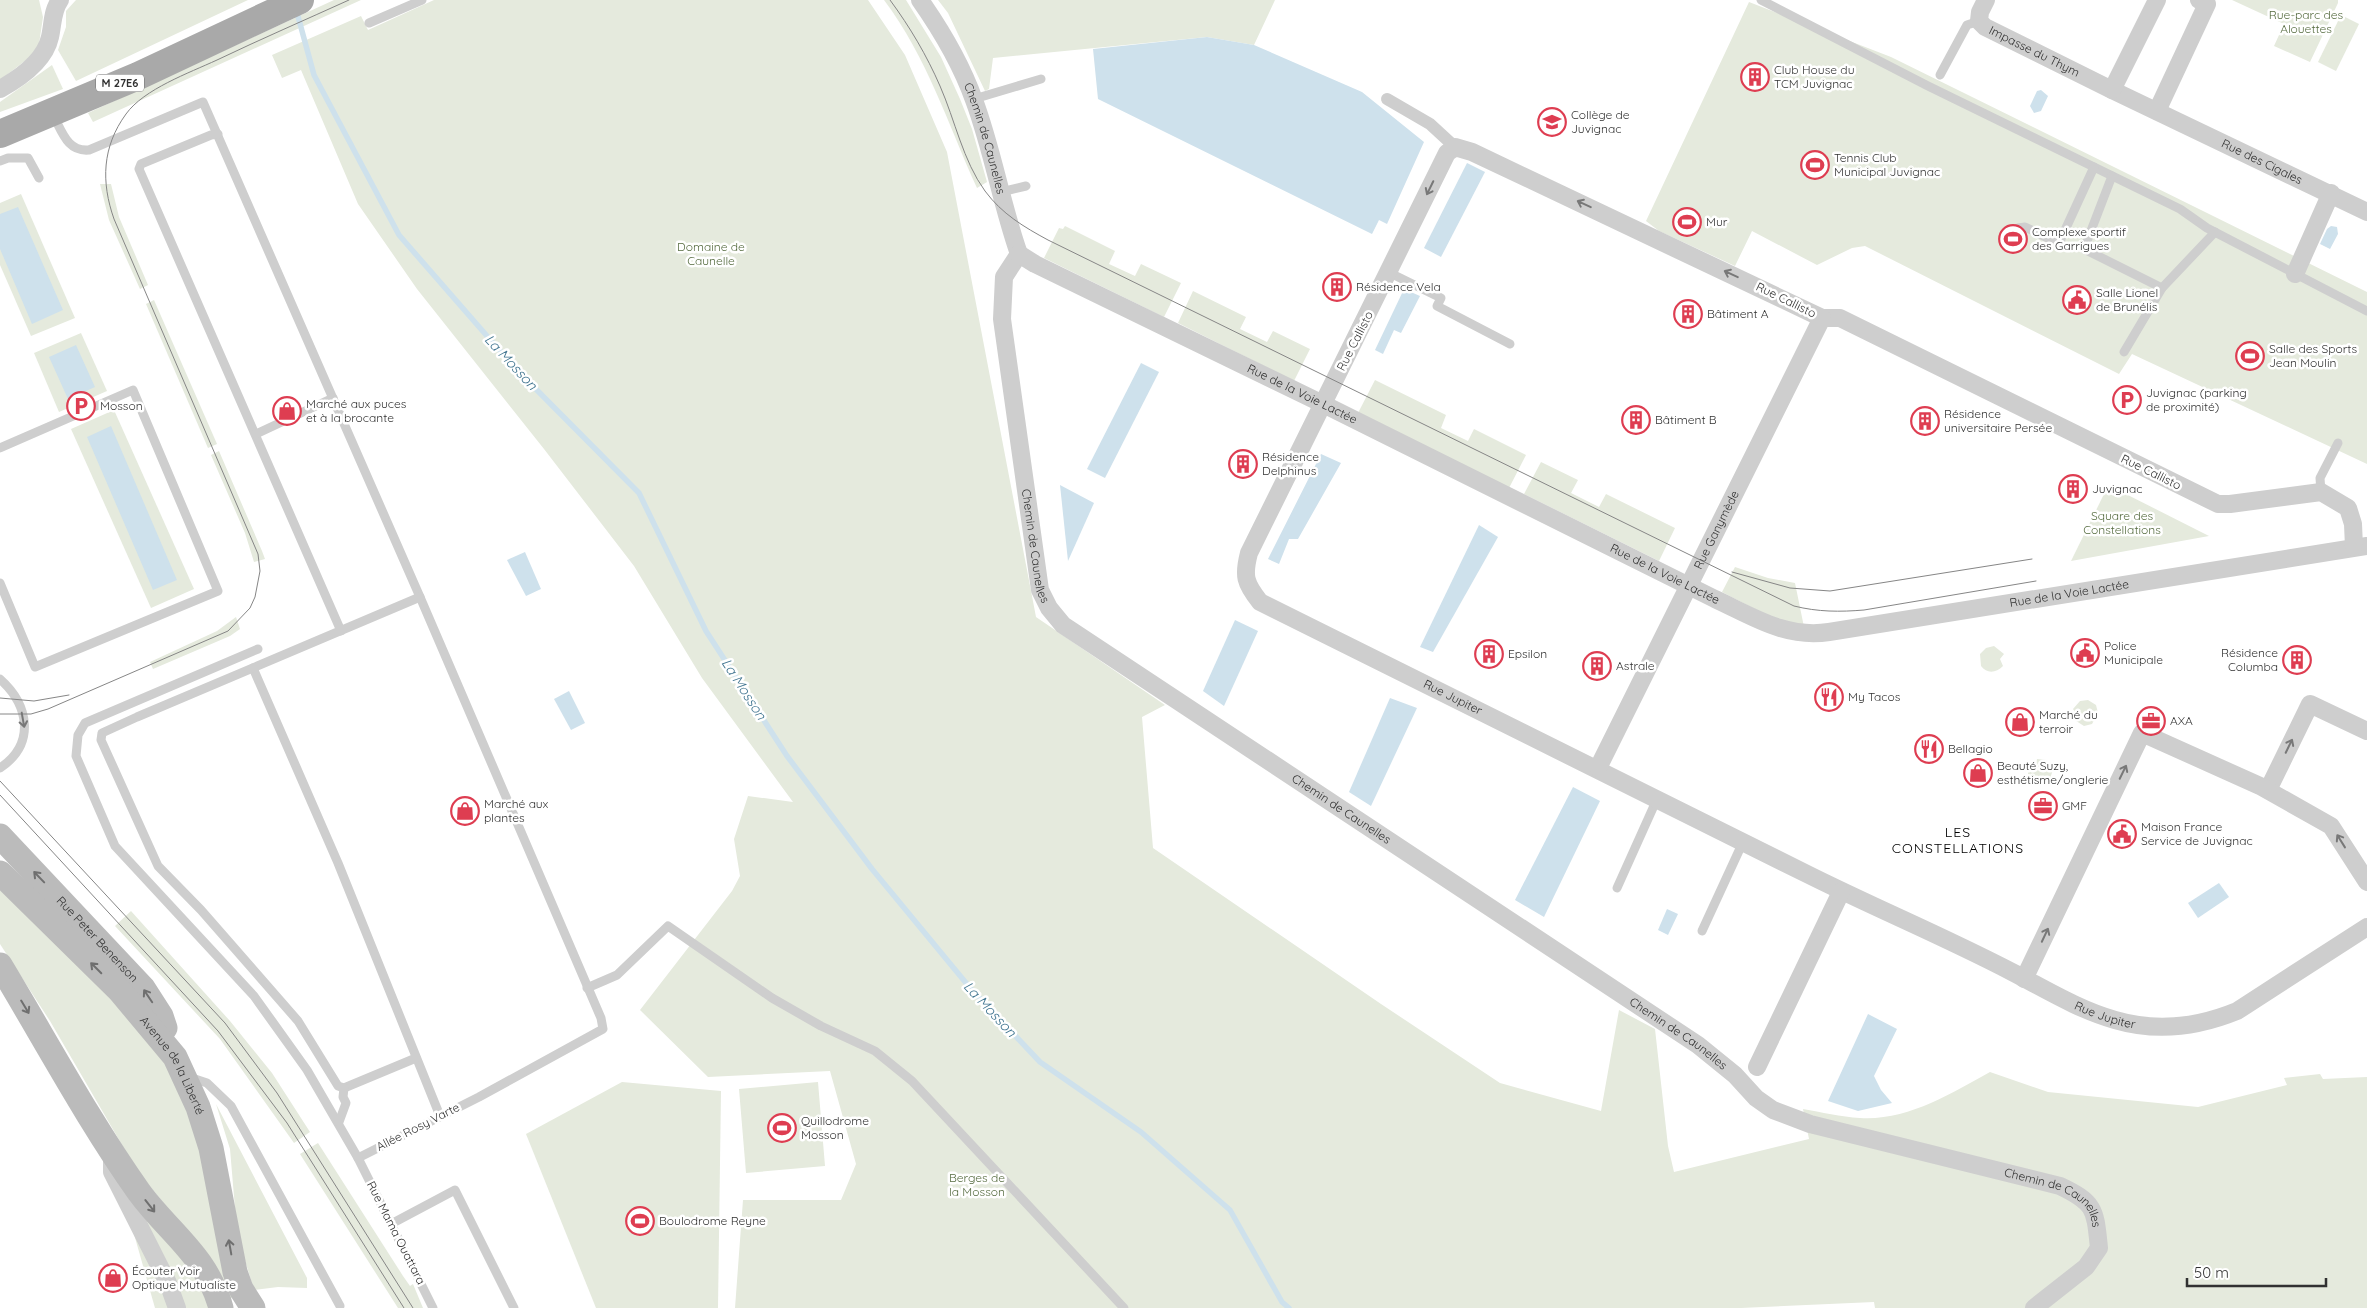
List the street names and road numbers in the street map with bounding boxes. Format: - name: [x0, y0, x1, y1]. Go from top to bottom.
- street label: Impasse du Thym: [1987, 22, 2082, 80]
- road number: M 27E6: [96, 75, 144, 92]
- street label: Chemin de Caunelles: [961, 80, 1009, 196]
- street label: Rue des Cigales: [2219, 136, 2305, 187]
- street label: Rue Callisto: [1754, 279, 1819, 321]
- street label: Rue Callisto: [1333, 308, 1376, 373]
- street label: Rue de la Voie Lactée: [1245, 360, 1360, 427]
- street label: Rue Callisto: [2119, 451, 2184, 493]
- street label: Chemin de Caunelles: [1019, 488, 1053, 606]
- street label: Rue Ganymède: [1690, 488, 1742, 572]
- street label: Rue de la Voie Lactée: [1608, 540, 1723, 607]
- street label: Rue de la Voie Lactée: [2008, 576, 2130, 610]
- street label: Rue Jupiter: [1421, 676, 1485, 718]
- street label: Chemin de Caunelles: [1289, 770, 1394, 847]
- street label: Rue Peter Benenson: [54, 893, 142, 985]
- street label: Chemin de Caunelles: [1627, 994, 1731, 1073]
- street label: Rue Jupiter: [2072, 998, 2137, 1032]
- street label: Avenue de la Liberté: [137, 1013, 208, 1116]
- street label: Allée Rosy Varte: [374, 1099, 462, 1154]
- street label: Chemin de Caunelles: [2003, 1164, 2105, 1229]
- street label: Rue Mama Ouattara: [364, 1179, 429, 1287]

